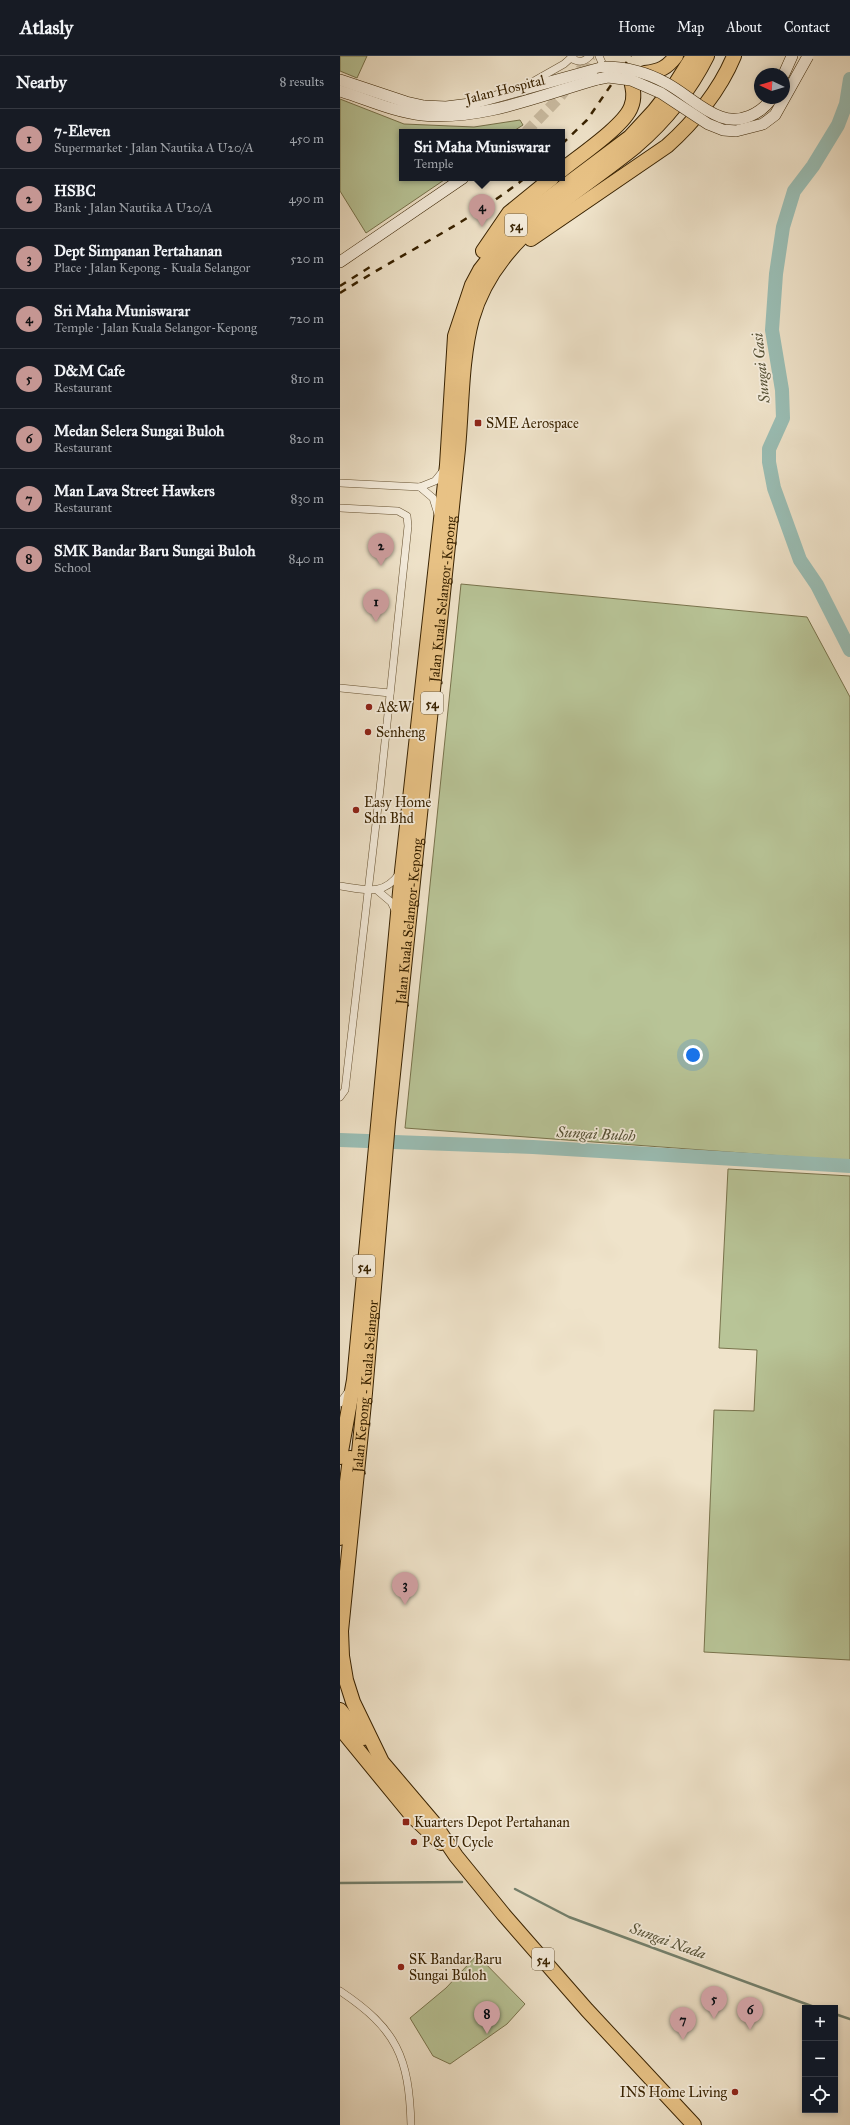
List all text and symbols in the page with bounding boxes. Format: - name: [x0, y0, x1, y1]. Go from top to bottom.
- text: Atlasly: [20, 16, 73, 39]
- text: Home: [618, 19, 655, 36]
- text: Map: [677, 19, 704, 36]
- text: About: [726, 19, 762, 36]
- text: Contact: [784, 19, 830, 36]
- north arrow: [754, 68, 790, 104]
- street label: Jalan Hospital: [462, 71, 547, 109]
- text: Nearby: [16, 72, 67, 93]
- text: 8 results: [280, 74, 324, 90]
- text: 7-Eleven: [54, 122, 110, 140]
- popup: [399, 129, 565, 181]
- text: 1: [26, 131, 32, 147]
- text: 450 m: [289, 131, 324, 147]
- text: Sri Maha Muniswarar: [414, 138, 550, 156]
- text: Supermarket · Jalan Nautika A U20/A: [54, 140, 254, 156]
- text: Temple: [414, 156, 454, 172]
- text: HSBC: [54, 182, 96, 200]
- text: 2: [26, 191, 32, 207]
- text: 490 m: [288, 191, 324, 207]
- pin: 4: [469, 194, 495, 227]
- text: Bank · Jalan Nautika A U20/A: [54, 200, 213, 216]
- road number: 54: [505, 214, 527, 236]
- text: Dept Simpanan Pertahanan: [54, 242, 222, 260]
- text: 3: [26, 251, 32, 267]
- text: 520 m: [290, 251, 324, 267]
- text: Place · Jalan Kepong - Kuala Selangor: [54, 260, 250, 276]
- text: Sri Maha Muniswarar: [54, 302, 190, 320]
- text: 4: [25, 311, 33, 327]
- text: 720 m: [289, 311, 324, 327]
- text: Temple · Jalan Kuala Selangor-Kepong: [54, 320, 257, 336]
- water label: Sungai Gasi: [748, 331, 774, 405]
- text: D&M Cafe: [54, 362, 125, 380]
- text: 5: [26, 371, 32, 387]
- text: 810 m: [291, 371, 324, 387]
- text: Restaurant: [54, 380, 112, 396]
- place label: SME Aerospace: [486, 415, 579, 432]
- marker: SME Aerospace: [473, 418, 483, 428]
- text: Medan Selera Sungai Buloh: [54, 422, 224, 440]
- text: 6: [26, 431, 32, 447]
- text: 820 m: [289, 431, 324, 447]
- text: Restaurant: [54, 440, 112, 456]
- text: Man Lava Street Hawkers: [54, 482, 215, 500]
- text: 7: [26, 491, 32, 507]
- text: 830 m: [291, 491, 324, 507]
- text: Restaurant: [54, 500, 112, 516]
- street label: Jalan Kuala Selangor-Kepong: [426, 515, 460, 685]
- pin: 2: [368, 533, 394, 566]
- text: SMK Bandar Baru Sungai Buloh: [54, 542, 255, 560]
- text: 8: [26, 551, 32, 567]
- text: 840 m: [289, 551, 324, 567]
- text: School: [54, 560, 91, 576]
- pin: 1: [363, 589, 389, 622]
- road number: 54: [421, 692, 443, 714]
- place label: A&W: [376, 699, 412, 716]
- marker: A&W: [364, 702, 374, 712]
- place label: Senheng: [376, 724, 426, 741]
- marker: Senheng: [363, 727, 373, 737]
- place label: Easy Home Sdn Bhd: [364, 794, 431, 827]
- marker: Easy Home Sdn Bhd: [351, 805, 361, 815]
- street label: Jalan Kuala Selangor-Kepong: [392, 837, 427, 1008]
- your location: [683, 1045, 703, 1065]
- water label: Sungai Buloh: [555, 1123, 637, 1145]
- road number: 54: [353, 1255, 375, 1277]
- street label: Jalan Kepong - Kuala Selangor: [349, 1299, 382, 1476]
- pin: 3: [392, 1572, 418, 1605]
- place label: Kuarters Depot Pertahanan: [414, 1814, 570, 1831]
- marker: Kuarters Depot Pertahanan: [401, 1817, 411, 1827]
- place label: P & U Cycle: [422, 1834, 494, 1851]
- marker: P & U Cycle: [409, 1837, 419, 1847]
- water label: Sungai Nada: [627, 1919, 708, 1963]
- road number: 54: [532, 1948, 554, 1970]
- place label: SK Bandar Baru Sungai Buloh: [409, 1951, 502, 1984]
- marker: SK Bandar Baru Sungai Buloh: [396, 1962, 406, 1972]
- pin: 5: [701, 1986, 727, 2019]
- pin: 6: [737, 1997, 763, 2030]
- pin: 8: [474, 2001, 500, 2034]
- map controls: [802, 2005, 838, 2113]
- button: +: [802, 2005, 838, 2041]
- pin: 7: [670, 2007, 696, 2040]
- button: −: [802, 2041, 838, 2077]
- button: locate: [802, 2077, 838, 2113]
- place label: INS Home Living: [620, 2084, 727, 2101]
- marker: INS Home Living: [730, 2087, 740, 2097]

